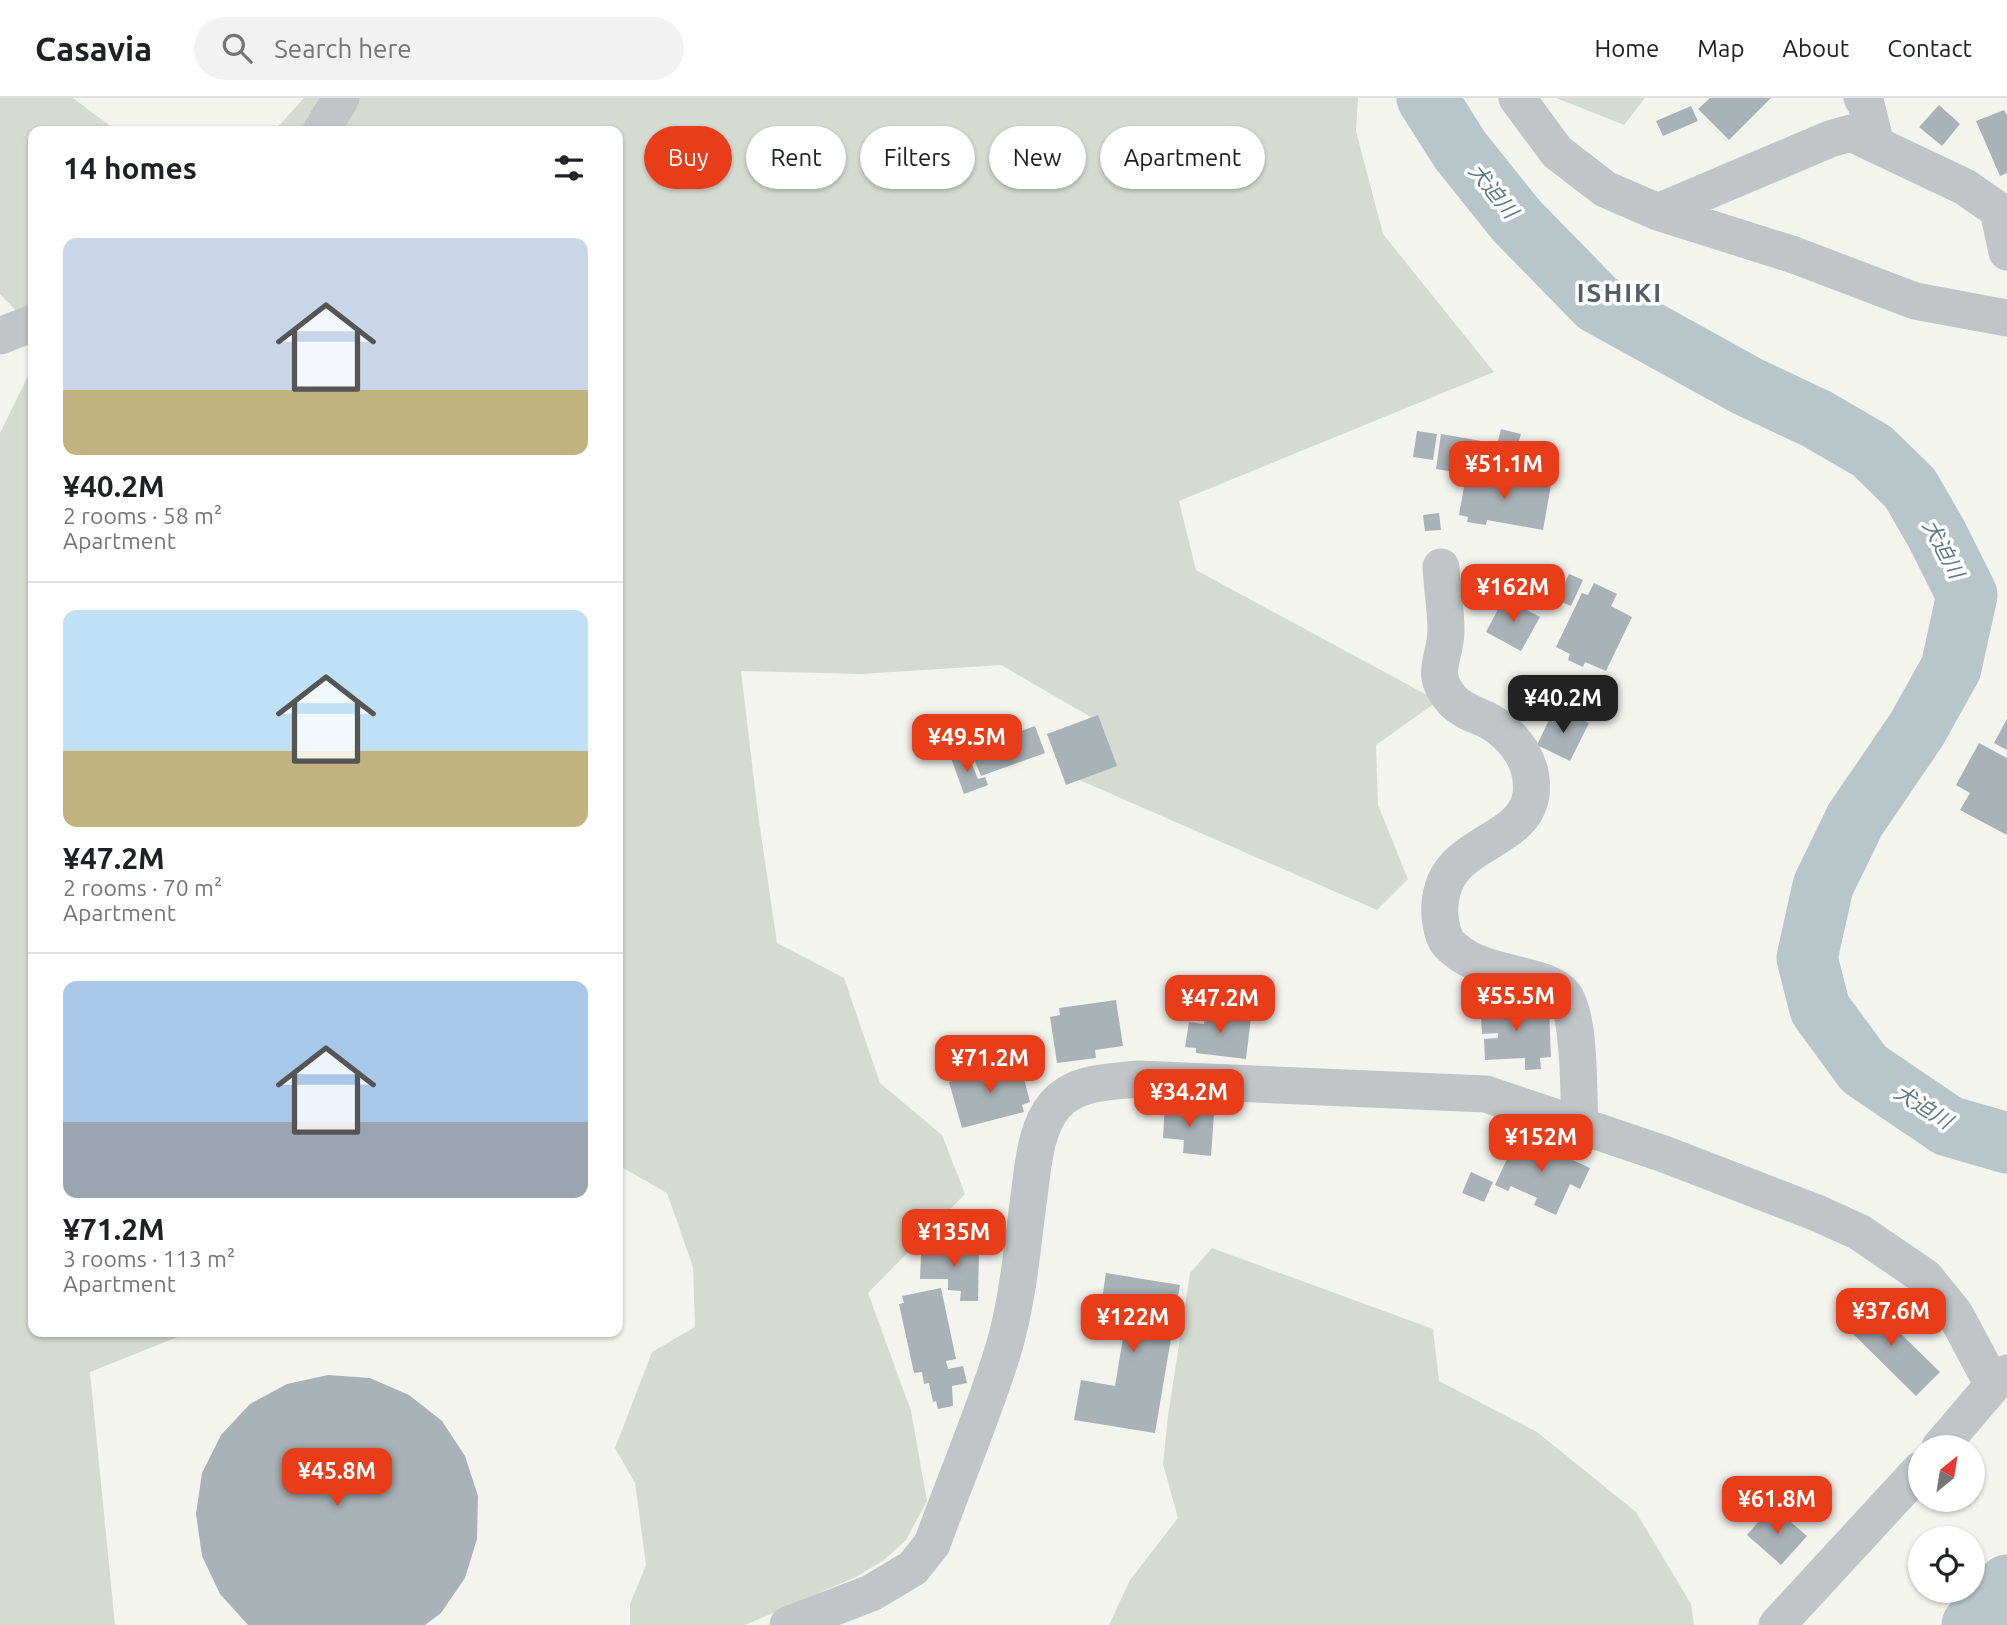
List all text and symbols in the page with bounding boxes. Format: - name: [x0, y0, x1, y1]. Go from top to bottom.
- search box: [194, 17, 684, 80]
- icon: search: [218, 29, 256, 67]
- text: Casavia: [35, 30, 152, 67]
- text: Search here: [274, 34, 412, 63]
- text: Home: [1594, 35, 1659, 62]
- text: Map: [1697, 35, 1744, 62]
- text: About: [1782, 35, 1849, 62]
- text: Contact: [1887, 35, 1972, 62]
- chip: Buy: [644, 126, 732, 189]
- chip: Rent: [746, 126, 846, 189]
- chip: Filters: [860, 126, 975, 189]
- chip: New: [989, 126, 1086, 189]
- chip: Apartment: [1100, 126, 1265, 189]
- icon: filters: [550, 149, 588, 187]
- text: 14 homes: [63, 151, 197, 185]
- water label: 犬迫川: [1465, 158, 1524, 224]
- district label: ISHIKI: [1577, 278, 1663, 307]
- icon: home: [263, 284, 389, 410]
- pin: ¥51.1M: [1447, 442, 1561, 501]
- text: ¥51.1M: [1465, 451, 1543, 476]
- text: ¥40.2M: [63, 469, 165, 503]
- text: 2 rooms · 58 m²: [63, 503, 222, 528]
- water label: 犬迫川: [1918, 515, 1970, 584]
- text: Apartment: [63, 528, 176, 553]
- pin: ¥162M: [1464, 564, 1562, 624]
- text: ¥162M: [1477, 574, 1549, 599]
- icon: home: [263, 656, 389, 782]
- pin: ¥40.2M: [1506, 676, 1620, 735]
- text: ¥40.2M: [1524, 685, 1602, 710]
- pin: ¥49.5M: [910, 714, 1024, 774]
- text: ¥49.5M: [928, 724, 1006, 749]
- text: ¥47.2M: [63, 841, 165, 875]
- text: 2 rooms · 70 m²: [63, 875, 222, 900]
- text: Apartment: [63, 900, 176, 925]
- pin: ¥55.5M: [1459, 974, 1573, 1033]
- pin: ¥47.2M: [1163, 976, 1277, 1035]
- text: ¥55.5M: [1477, 983, 1555, 1008]
- text: ¥47.2M: [1181, 985, 1259, 1010]
- icon: home: [263, 1027, 389, 1153]
- pin: ¥71.2M: [933, 1035, 1047, 1095]
- text: ¥71.2M: [951, 1045, 1029, 1070]
- pin: ¥34.2M: [1132, 1070, 1246, 1129]
- text: ¥34.2M: [1150, 1079, 1228, 1104]
- water label: 犬迫川: [1890, 1079, 1958, 1134]
- pin: ¥152M: [1492, 1114, 1590, 1174]
- text: ¥152M: [1505, 1124, 1577, 1149]
- pin: ¥135M: [905, 1210, 1003, 1269]
- text: ¥71.2M: [63, 1212, 165, 1246]
- text: ¥135M: [918, 1219, 990, 1244]
- text: 3 rooms · 113 m²: [63, 1246, 235, 1271]
- text: Apartment: [63, 1271, 176, 1296]
- pin: ¥37.6M: [1834, 1288, 1948, 1348]
- pin: ¥122M: [1084, 1294, 1182, 1354]
- text: ¥37.6M: [1852, 1298, 1930, 1323]
- text: ¥122M: [1097, 1304, 1169, 1329]
- north arrow: [1908, 1435, 1984, 1512]
- map controls: [1908, 1435, 1985, 1603]
- pin: ¥45.8M: [280, 1448, 394, 1508]
- text: ¥45.8M: [298, 1458, 376, 1483]
- pin: ¥61.8M: [1720, 1476, 1834, 1536]
- text: ¥61.8M: [1738, 1486, 1816, 1511]
- button: locate: [1908, 1526, 1985, 1603]

